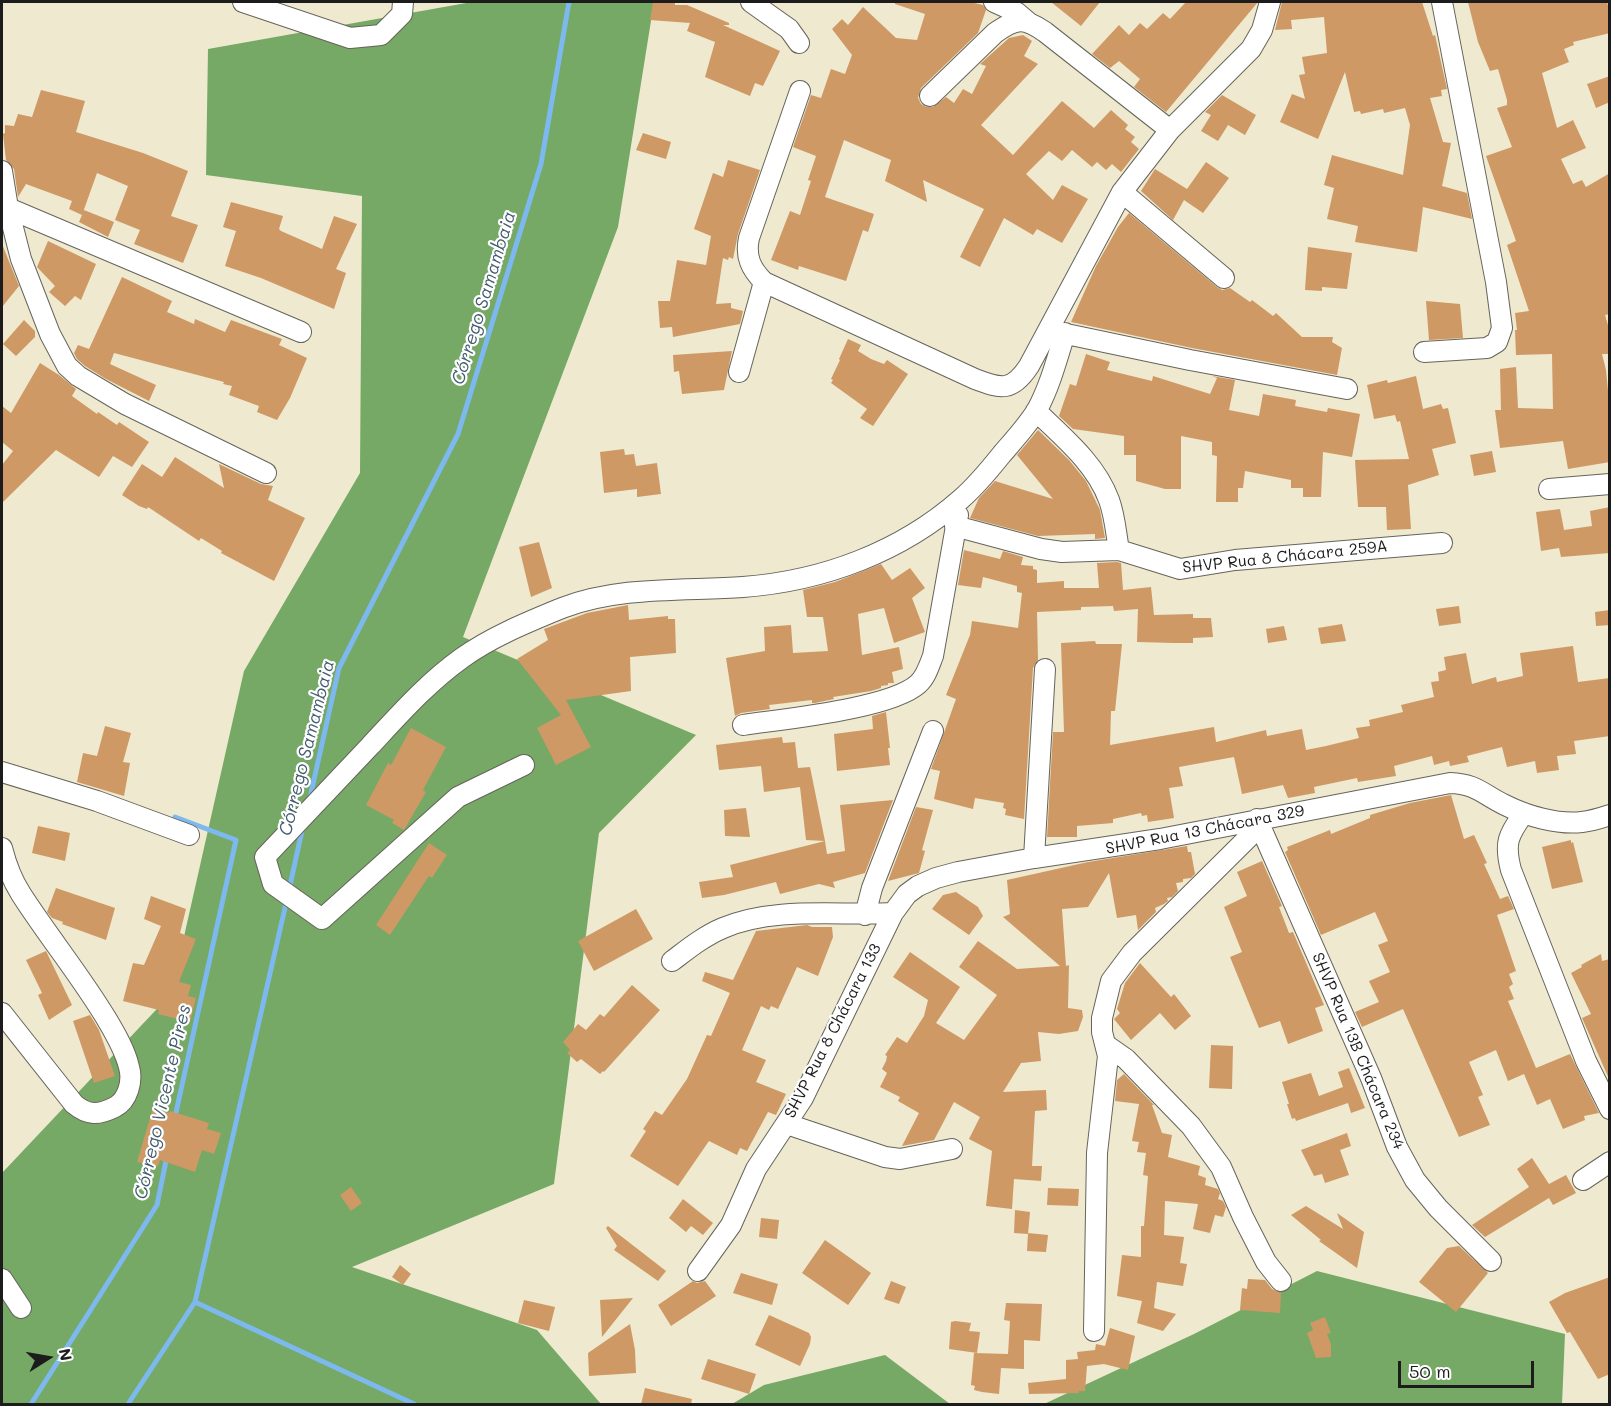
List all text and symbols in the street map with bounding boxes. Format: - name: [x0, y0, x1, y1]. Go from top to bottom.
- water label: Córrego Samambaia: [447, 209, 521, 387]
- street label: SHVP Rua 8 Chácara 259A: [1181, 537, 1389, 577]
- water label: Córrego Samambaia: [275, 658, 339, 838]
- street label: SHVP Rua 13 Chácara 329: [1104, 801, 1306, 859]
- street label: SHVP Rua 8 Chácara 133: [781, 941, 885, 1121]
- street label: SHVP Rua 13B Chácara 234: [1308, 950, 1408, 1152]
- water label: Córrego Vicente Pires: [130, 1003, 196, 1201]
- north arrow: [18, 1328, 78, 1388]
- text: N: [55, 1347, 78, 1362]
- scale bar: [1401, 1349, 1538, 1387]
- text: 50 m: [1409, 1359, 1451, 1383]

